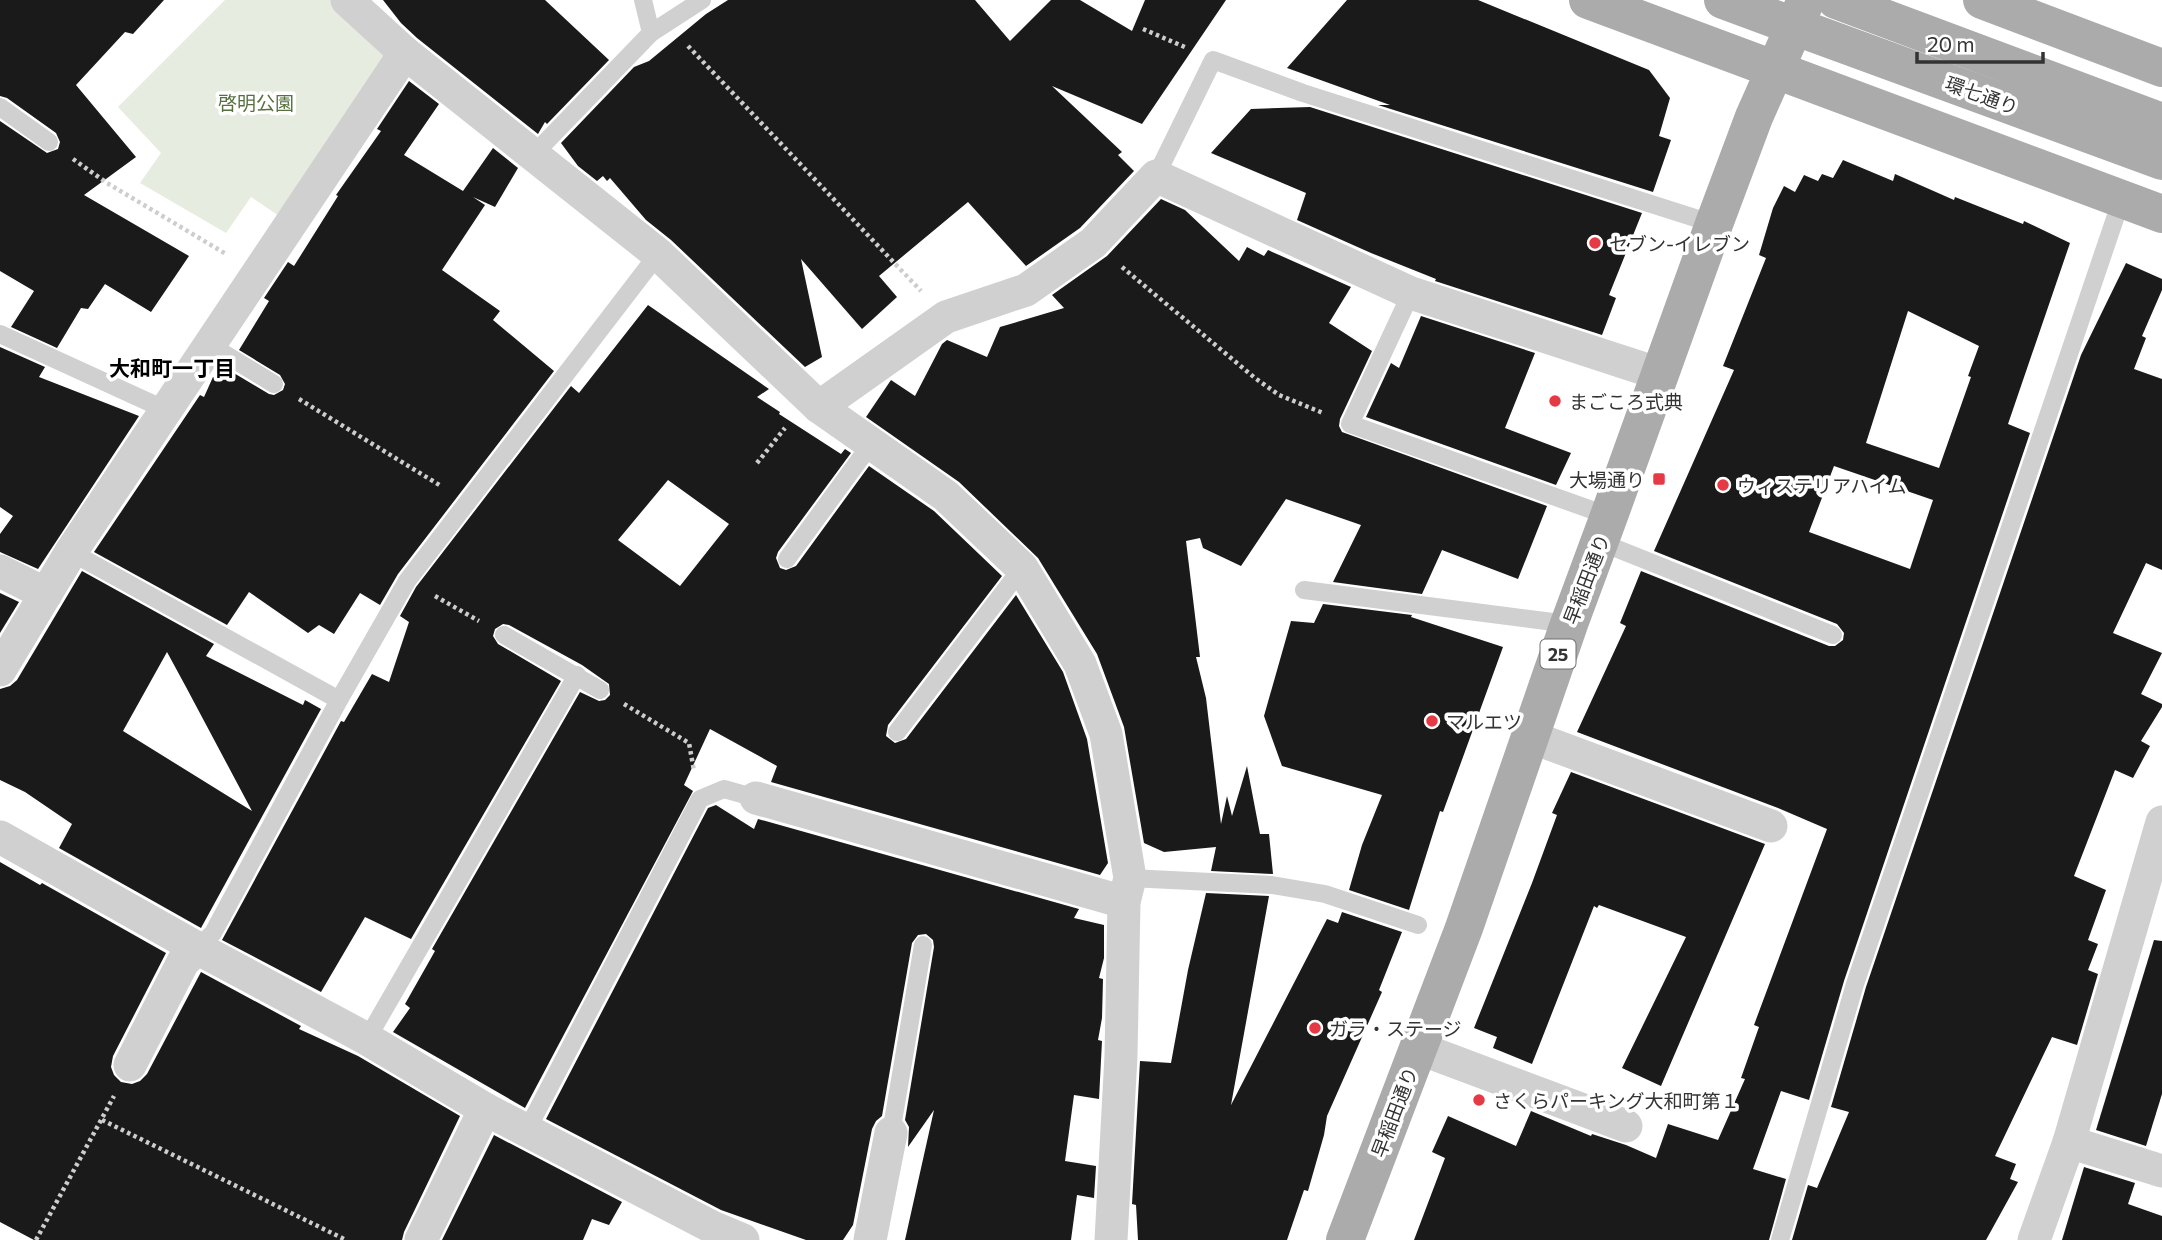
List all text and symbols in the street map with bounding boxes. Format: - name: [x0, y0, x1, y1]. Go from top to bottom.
- scale bar: [1917, 21, 2043, 65]
- text: 20 m: [1927, 31, 1975, 56]
- street label: 環七通り: [1942, 71, 2022, 119]
- park label: 啓明公園: [218, 91, 294, 114]
- place label: セブン-イレブン: [1609, 232, 1750, 255]
- marker: セブン-イレブン: [1587, 235, 1603, 251]
- district label: 大和町一丁目: [109, 355, 235, 380]
- place label: まごころ式典: [1569, 390, 1683, 413]
- marker: まごころ式典: [1547, 393, 1563, 409]
- place label: 大場通り: [1569, 468, 1645, 491]
- marker: 大場通り: [1651, 471, 1667, 487]
- place label: ウィステリアハイム: [1737, 474, 1906, 497]
- marker: ウィステリアハイム: [1715, 477, 1731, 493]
- street label: 早稲田通り: [1558, 531, 1614, 627]
- road number: 25: [1540, 640, 1576, 668]
- place label: マルエツ: [1446, 710, 1522, 733]
- marker: マルエツ: [1424, 713, 1440, 729]
- place label: ガラ・ステージ: [1329, 1017, 1462, 1040]
- marker: ガラ・ステージ: [1307, 1020, 1323, 1036]
- street label: 早稲田通り: [1366, 1064, 1422, 1160]
- place label: さくらパーキング大和町第１: [1493, 1089, 1739, 1112]
- marker: さくらパーキング大和町第１: [1471, 1092, 1487, 1108]

